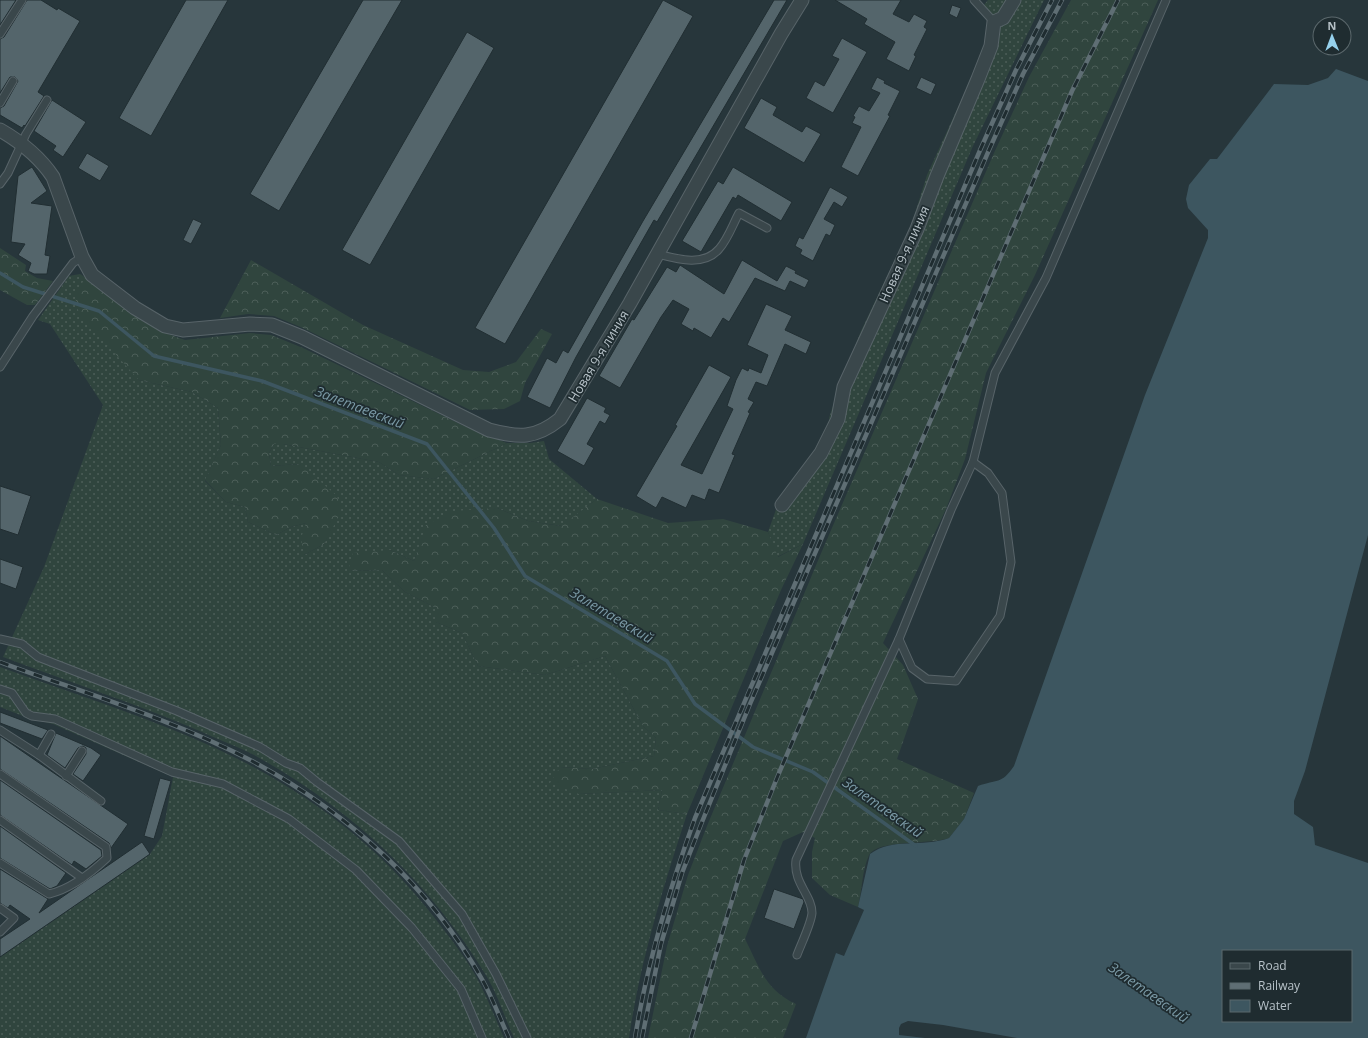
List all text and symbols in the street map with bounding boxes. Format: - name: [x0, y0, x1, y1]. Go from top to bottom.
- north arrow: [1312, 16, 1352, 56]
- text: N: [1327, 18, 1336, 33]
- street label: Новая 9-я линия: [875, 203, 933, 305]
- street label: Новая 9-я линия: [563, 307, 633, 405]
- water label: Залетаевский: [312, 381, 407, 433]
- water label: Залетаевский: [566, 582, 657, 647]
- water label: Залетаевский: [838, 772, 927, 842]
- legend: [1222, 950, 1352, 1022]
- water label: Залетаевский: [1104, 957, 1193, 1027]
- text: Road: [1258, 957, 1287, 974]
- text: Railway: [1258, 977, 1301, 994]
- text: Water: [1258, 997, 1292, 1014]

